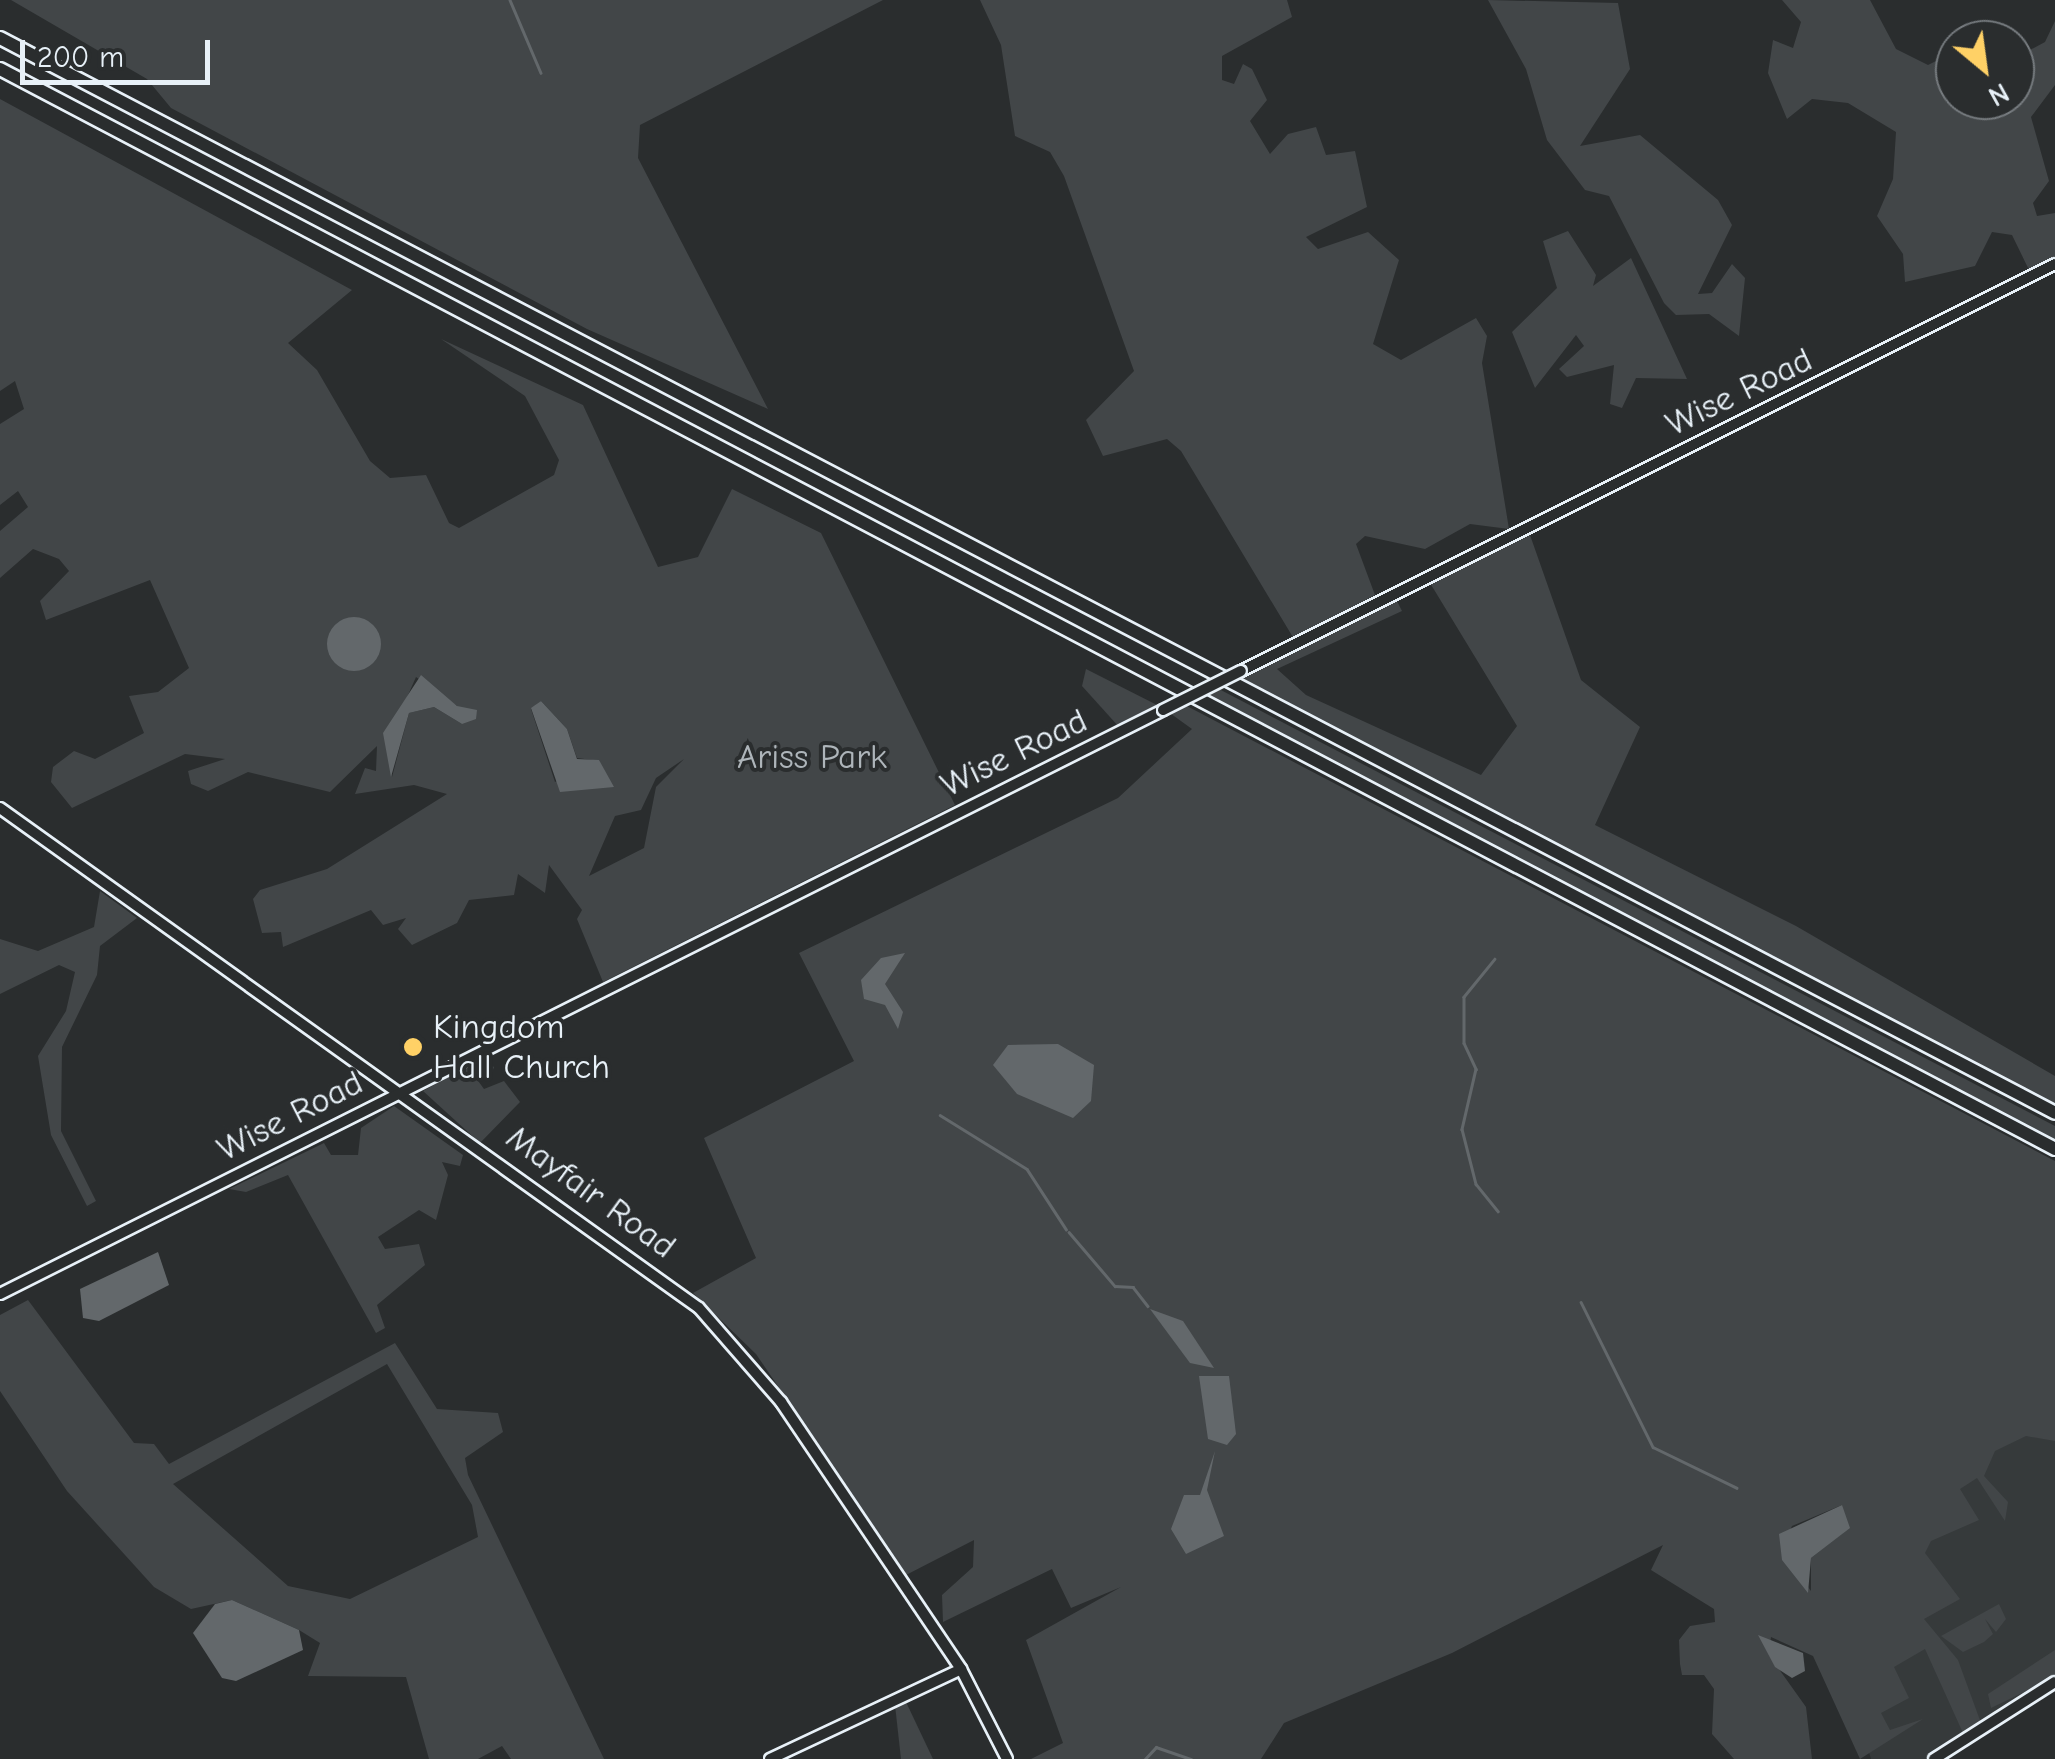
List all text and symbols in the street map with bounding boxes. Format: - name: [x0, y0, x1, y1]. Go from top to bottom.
- scale bar: [25, 20, 215, 82]
- north arrow: [1935, 20, 2035, 120]
- text: 200 m: [37, 40, 124, 75]
- text: N: [1983, 76, 2014, 113]
- street label: Wise Road: [1659, 339, 1819, 445]
- street label: Wise Road: [934, 700, 1094, 806]
- park label: Ariss Park: [737, 736, 887, 778]
- place label: Kingdom Hall Church: [433, 1006, 610, 1088]
- marker: Kingdom Hall Church: [402, 1036, 424, 1058]
- street label: Wise Road: [210, 1062, 370, 1170]
- street label: Mayfair Road: [498, 1116, 684, 1268]

